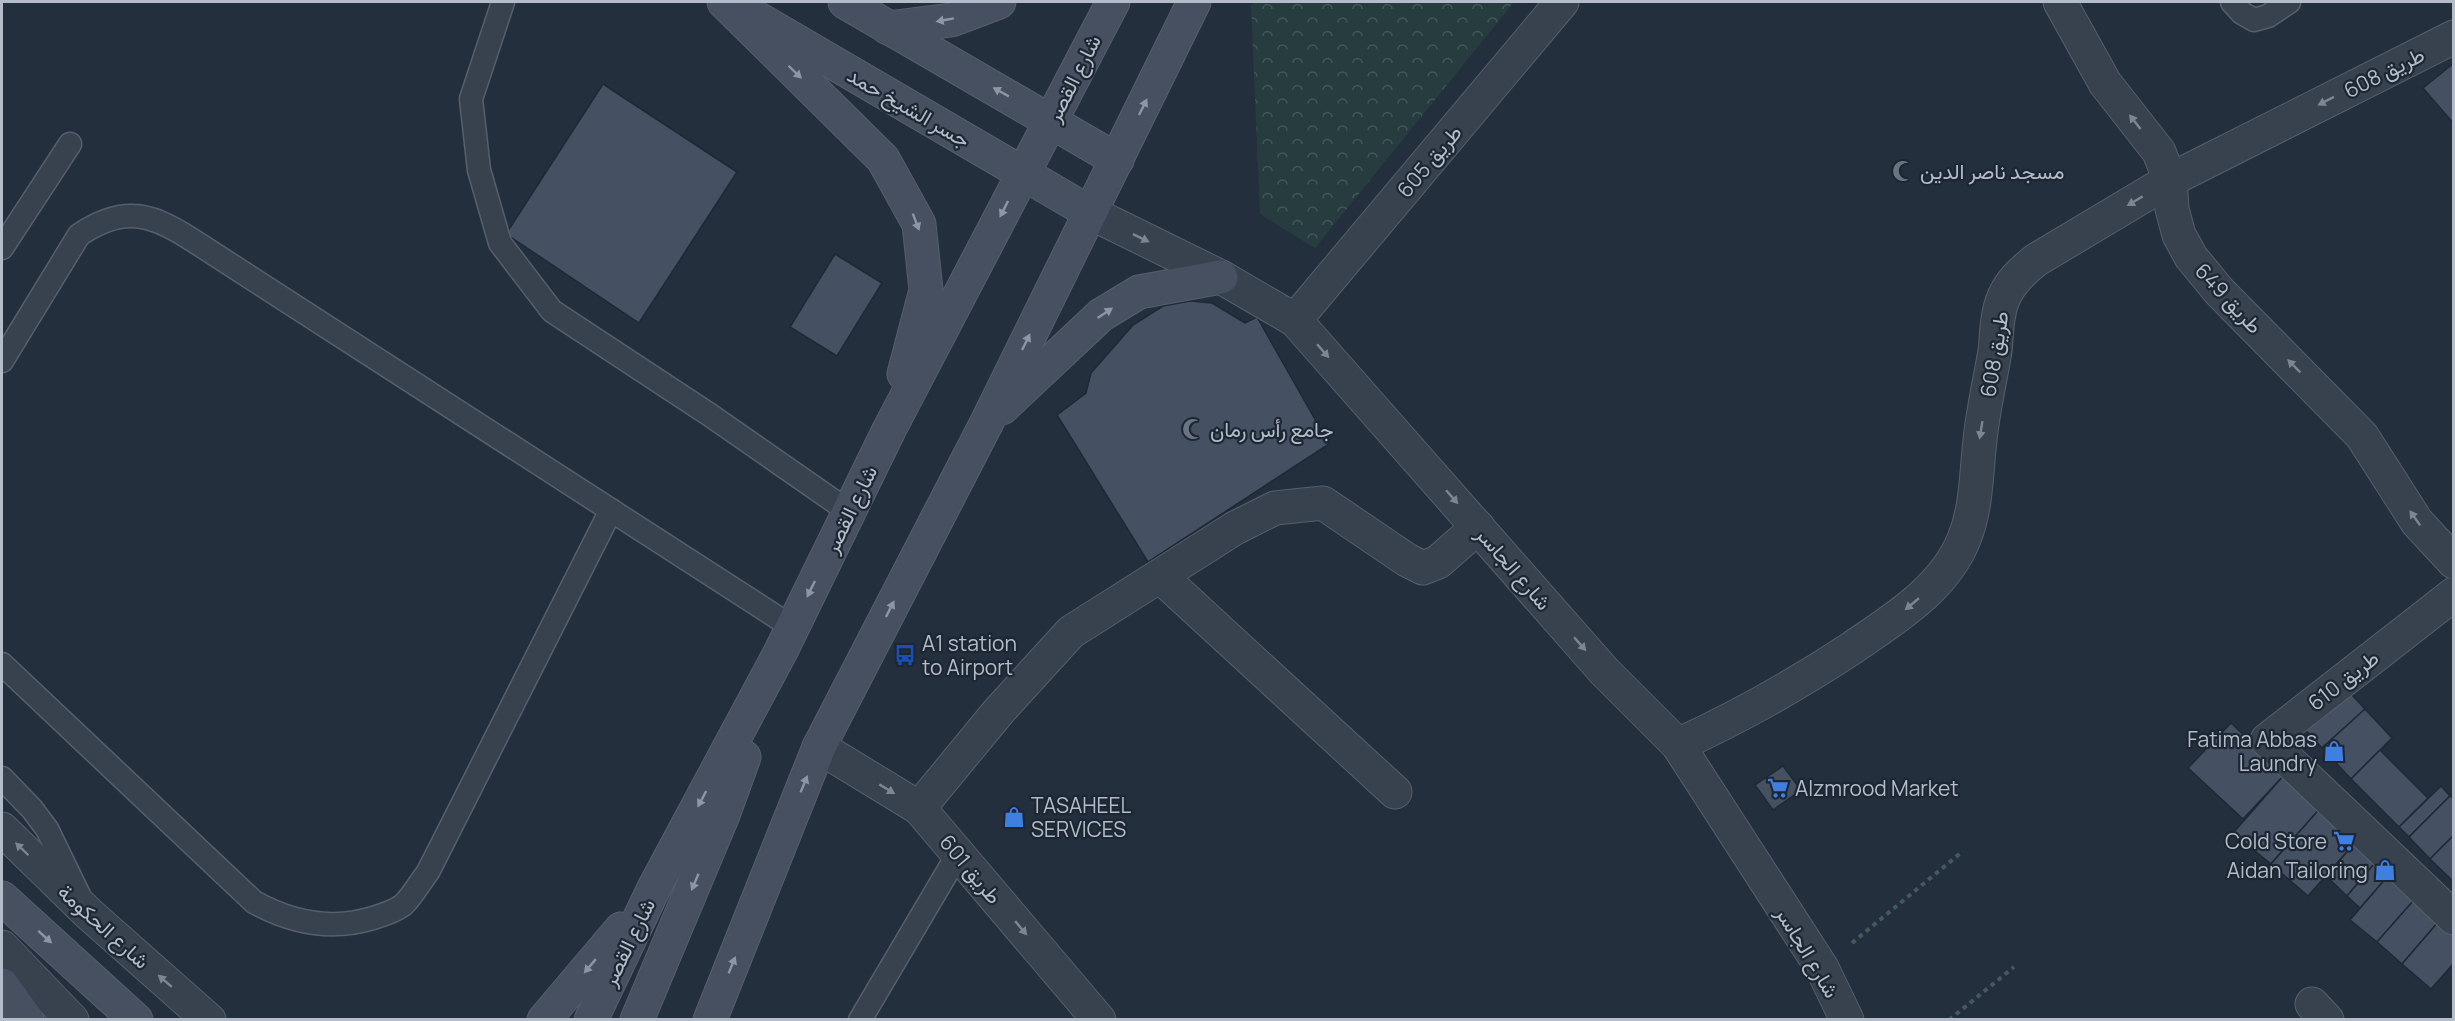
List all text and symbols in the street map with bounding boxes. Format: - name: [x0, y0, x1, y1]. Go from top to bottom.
- one-way arrow: [935, 16, 954, 25]
- street label: شارع القصر: [1039, 30, 1108, 128]
- street label: طريق 608: [2339, 40, 2429, 104]
- street label: جسر الشيخ حمد: [842, 61, 976, 154]
- one-way arrow: [788, 65, 803, 79]
- one-way arrow: [992, 87, 1009, 97]
- one-way arrow: [2318, 96, 2335, 106]
- one-way arrow: [1138, 99, 1147, 116]
- one-way arrow: [2129, 114, 2142, 130]
- street label: طريق 605: [1390, 119, 1468, 203]
- place label: مسجد ناصر الدين: [1920, 157, 2064, 185]
- mosque icon: مسجد ناصر الدين: [1891, 159, 1915, 183]
- one-way arrow: [2127, 196, 2143, 207]
- one-way arrow: [999, 201, 1009, 218]
- one-way arrow: [911, 213, 921, 231]
- one-way arrow: [1133, 233, 1150, 242]
- street label: طريق 649: [2189, 257, 2269, 339]
- one-way arrow: [1097, 307, 1113, 319]
- street label: طريق 608: [1973, 309, 2015, 399]
- one-way arrow: [1021, 333, 1031, 350]
- one-way arrow: [1316, 343, 1329, 358]
- one-way arrow: [2288, 360, 2302, 374]
- place label: جامع رأس رمان: [1210, 415, 1334, 444]
- mosque icon: جامع رأس رمان: [1181, 417, 1205, 441]
- one-way arrow: [1977, 421, 1986, 440]
- street label: شارع القصر: [816, 461, 884, 559]
- one-way arrow: [1445, 489, 1458, 504]
- one-way arrow: [2410, 510, 2421, 526]
- street label: شارع الجاسر: [1469, 520, 1558, 616]
- one-way arrow: [806, 580, 815, 597]
- one-way arrow: [1904, 598, 1920, 611]
- one-way arrow: [886, 601, 895, 618]
- place label: A1 station to Airport: [922, 629, 1017, 681]
- one-way arrow: [1573, 636, 1586, 651]
- bus stop icon: A1 station to Airport: [893, 643, 917, 667]
- street label: طريق 610: [2302, 644, 2384, 716]
- place label: Fatima Abbas Laundry: [2187, 725, 2317, 777]
- shop icon: Fatima Abbas Laundry: [2322, 739, 2346, 763]
- place label: Alzmrood Market: [1795, 774, 1959, 802]
- one-way arrow: [800, 775, 810, 793]
- supermarket icon: Alzmrood Market: [1766, 776, 1790, 800]
- one-way arrow: [879, 783, 895, 794]
- one-way arrow: [697, 791, 707, 808]
- place label: TASAHEEL SERVICES: [1031, 791, 1132, 843]
- shop icon: TASAHEEL SERVICES: [1002, 805, 1026, 829]
- place label: Cold Store: [2225, 827, 2327, 855]
- street label: طريق 601: [934, 828, 1008, 910]
- supermarket icon: Cold Store: [2332, 829, 2356, 853]
- one-way arrow: [14, 842, 29, 856]
- place label: Aidan Tailoring: [2227, 856, 2368, 884]
- shop icon: Aidan Tailoring: [2373, 858, 2397, 882]
- one-way arrow: [690, 874, 700, 892]
- street label: شارع الحكومة: [52, 878, 156, 975]
- street label: شارع القصر: [594, 894, 662, 992]
- street label: شارع الجاسر: [1768, 900, 1846, 1003]
- one-way arrow: [1014, 920, 1027, 935]
- one-way arrow: [37, 930, 52, 943]
- one-way arrow: [728, 956, 737, 974]
- one-way arrow: [584, 958, 597, 973]
- one-way arrow: [158, 975, 173, 988]

